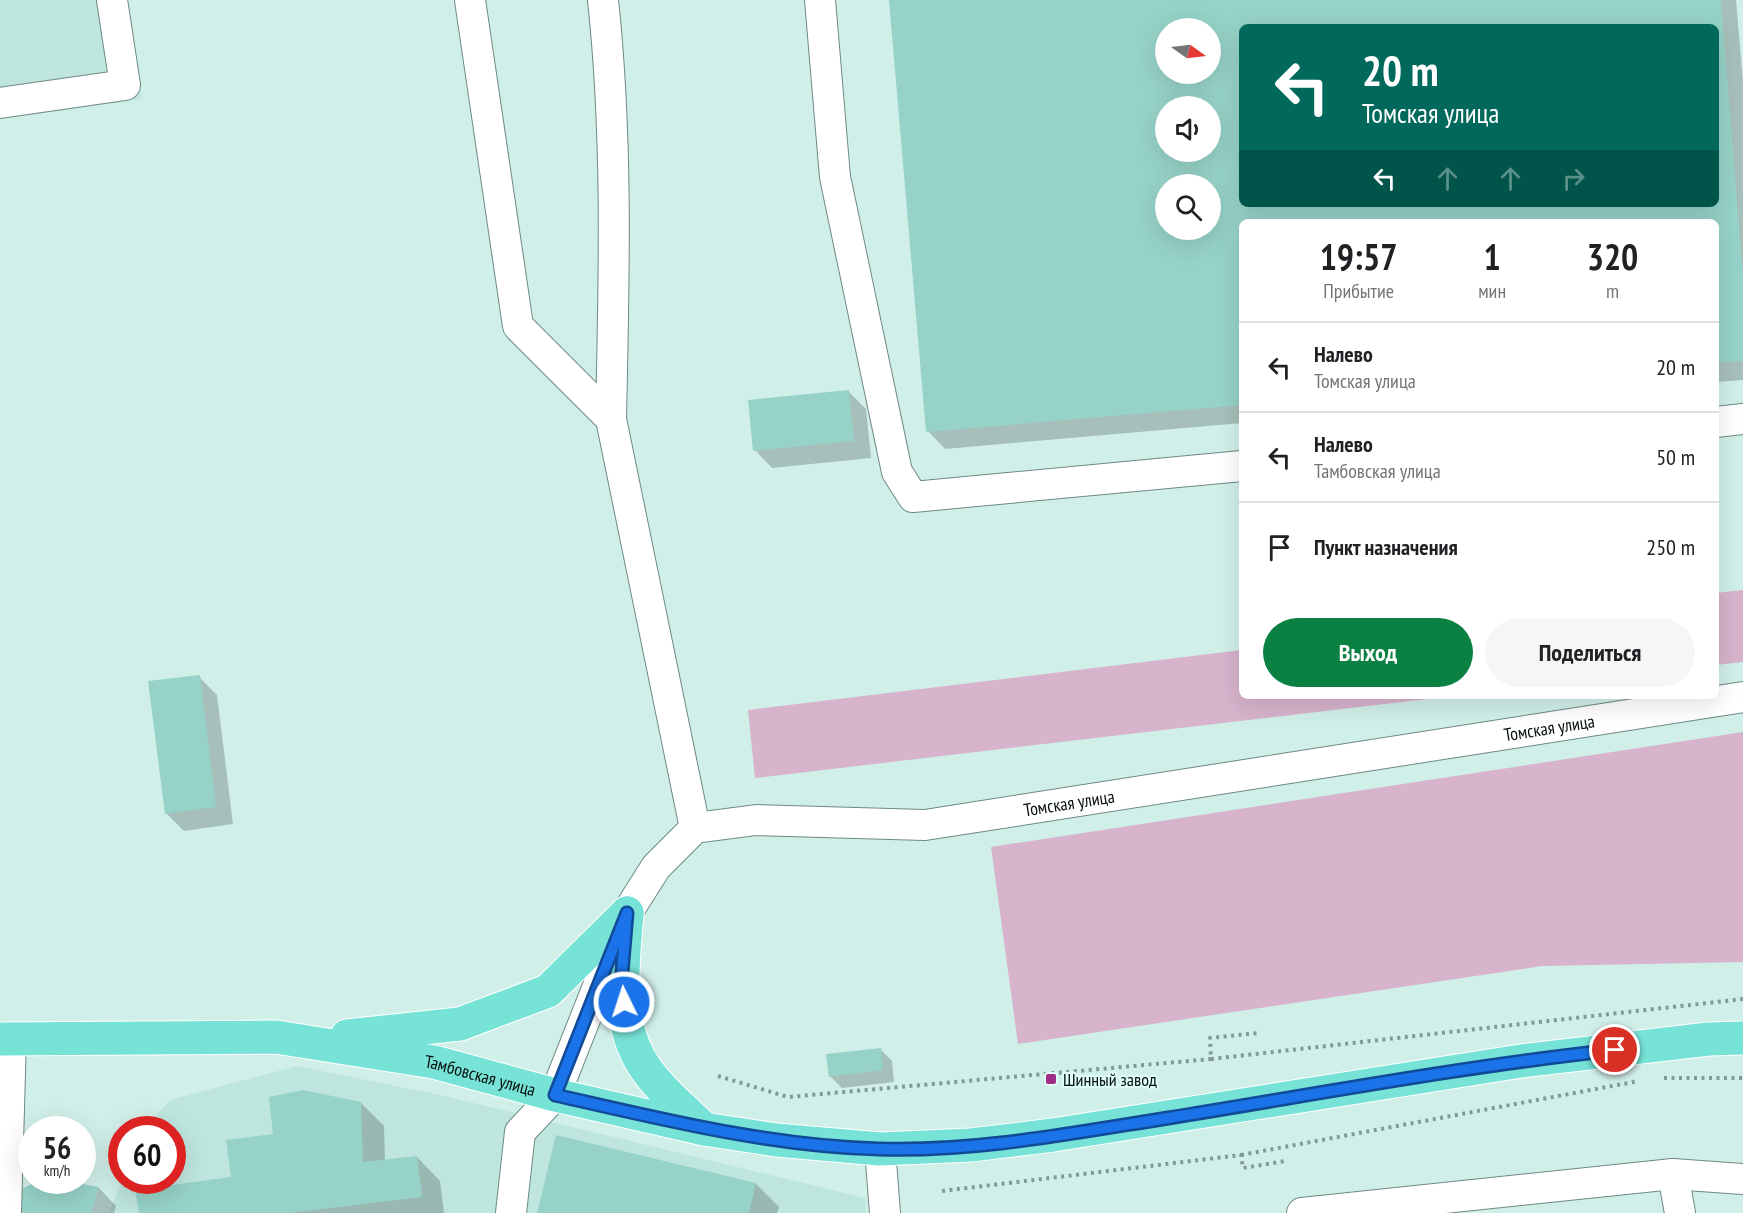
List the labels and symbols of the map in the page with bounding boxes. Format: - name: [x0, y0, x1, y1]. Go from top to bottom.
- north arrow: [1155, 18, 1221, 84]
- street label: Томская улица: [1502, 709, 1596, 746]
- street label: Томская улица: [1022, 784, 1116, 821]
- position arrow: [592, 970, 656, 1034]
- pin: [1589, 1024, 1640, 1075]
- street label: Тамбовская улица: [423, 1049, 538, 1101]
- place label: Шинный завод: [1063, 1068, 1157, 1091]
- marker: Шинный завод: [1044, 1072, 1058, 1086]
- speed limit sign: 60: [108, 1116, 186, 1194]

